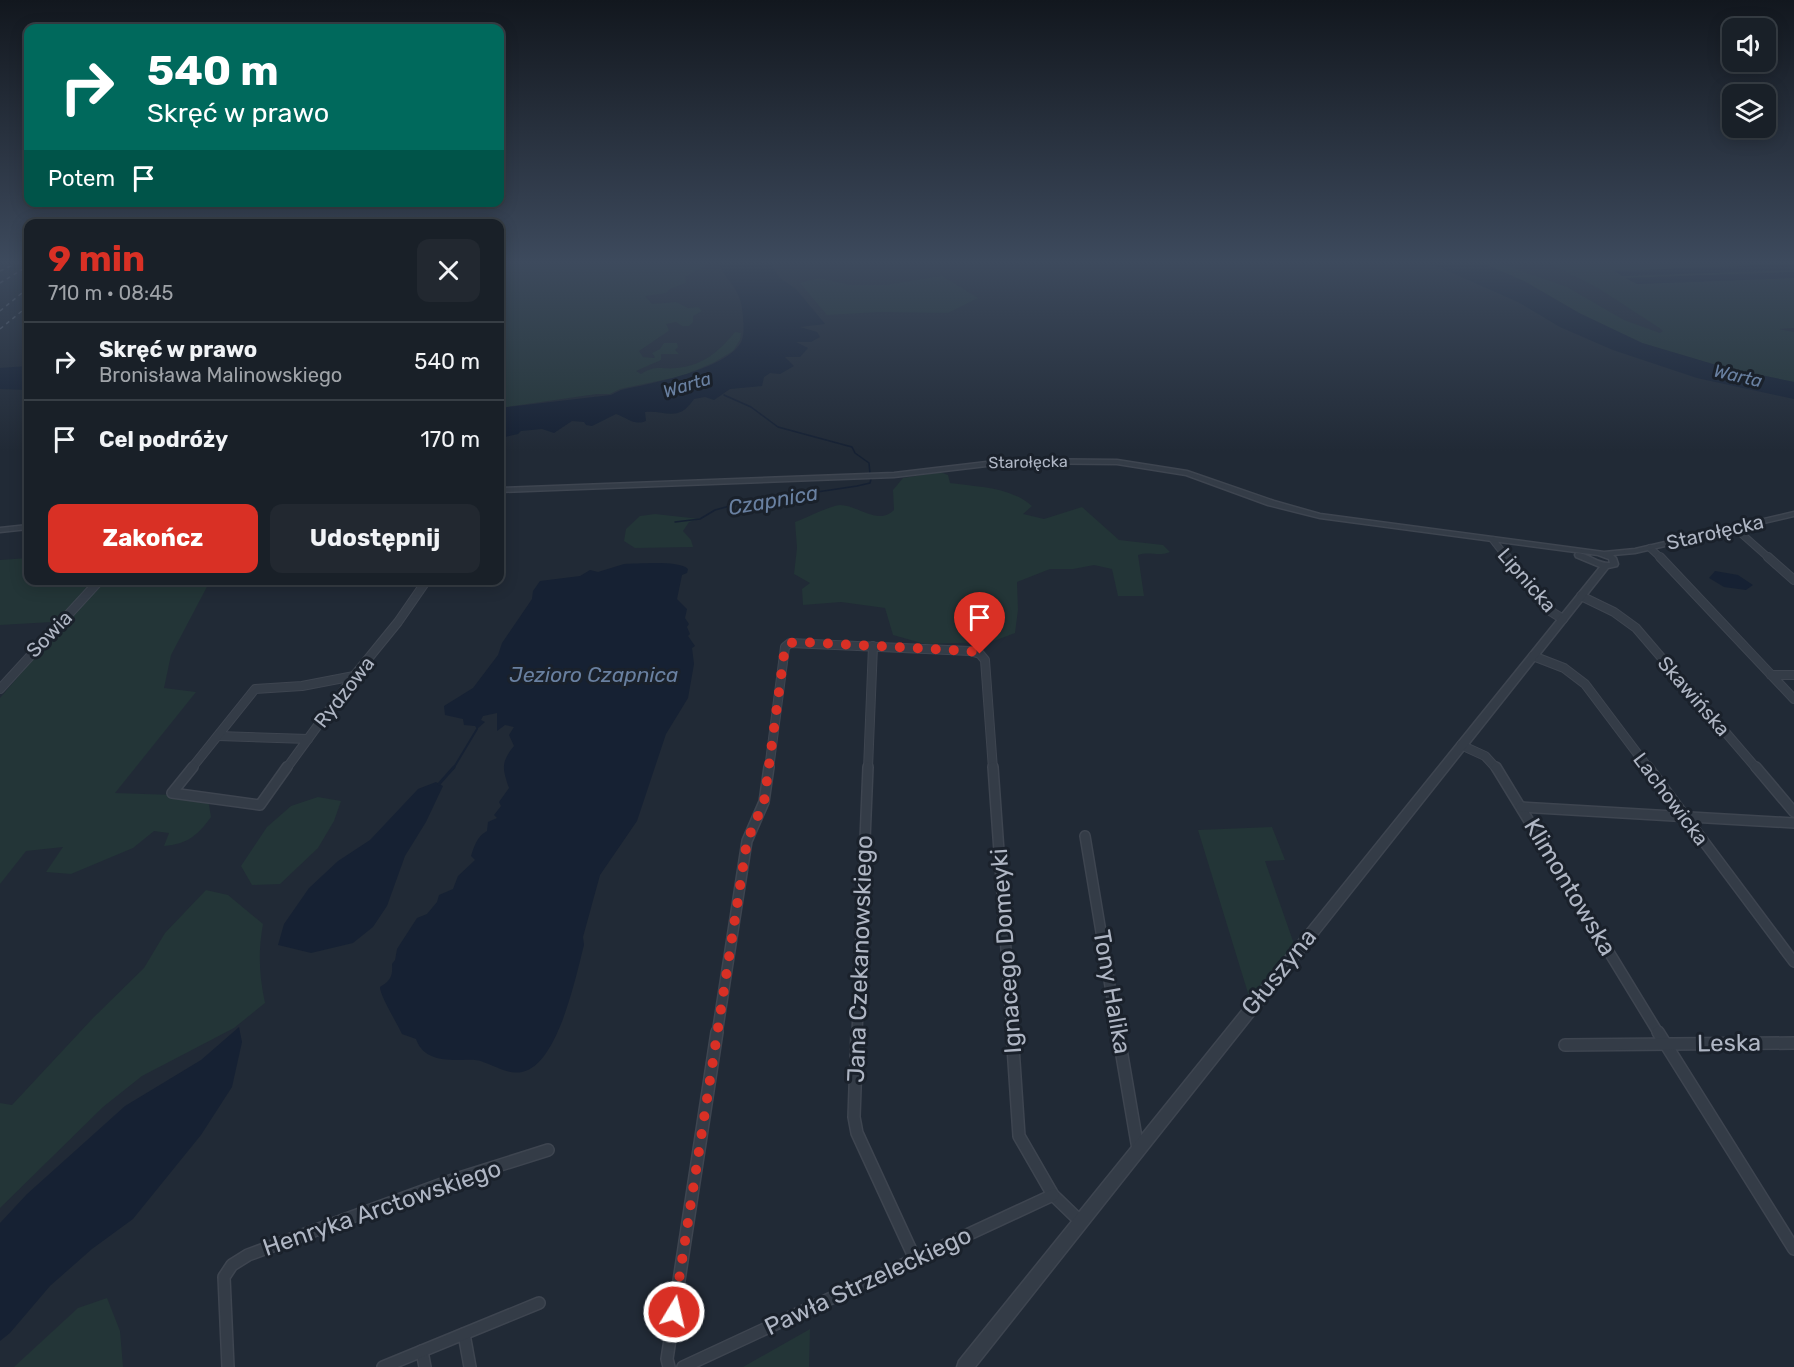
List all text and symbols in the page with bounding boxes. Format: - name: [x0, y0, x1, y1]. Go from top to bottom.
- map controls: [1722, 18, 1776, 138]
- button: sound: [1722, 18, 1776, 72]
- text: 540 m: [147, 46, 279, 96]
- icon: right: [48, 48, 126, 126]
- button: layers: [1722, 84, 1776, 138]
- text: Skręć w prawo: [147, 97, 329, 129]
- icon: arrive: [127, 162, 160, 195]
- text: Potem: [48, 165, 115, 192]
- text: 9 min: [48, 237, 145, 280]
- button: close: [417, 239, 480, 302]
- text: 710 m · 08:45: [48, 281, 173, 305]
- text: Skręć w prawo: [99, 336, 257, 363]
- icon: right: [48, 345, 81, 378]
- text: 540 m: [414, 348, 480, 375]
- water label: Warta: [1712, 360, 1765, 392]
- text: Bronisława Malinowskiego: [99, 363, 342, 387]
- water label: Warta: [660, 367, 714, 403]
- icon: arrive: [48, 423, 81, 456]
- text: Cel podróży: [99, 426, 228, 453]
- text: 170 m: [420, 426, 480, 453]
- street label: Starołęcka: [988, 452, 1068, 473]
- water label: Czapnica: [726, 480, 820, 520]
- button: Zakończ: [48, 504, 258, 573]
- button: Udostępnij: [270, 504, 480, 573]
- street label: Starołęcka: [1664, 509, 1766, 555]
- street label: Lipnicka: [1493, 543, 1561, 617]
- pin: [954, 592, 1005, 654]
- icon: arrive: [963, 601, 996, 634]
- street label: Sowia: [21, 606, 77, 662]
- street label: Skawińska: [1653, 651, 1735, 741]
- street label: Rydzowa: [309, 652, 379, 732]
- water label: Jezioro Czapnica: [510, 662, 678, 687]
- street label: Lachowicka: [1628, 748, 1714, 850]
- street label: Klimontowska: [1518, 813, 1622, 961]
- street label: Jana Czekanowskiego: [842, 835, 878, 1083]
- street label: Ignacego Domeyki: [985, 848, 1027, 1054]
- street label: Głuszyna: [1236, 923, 1322, 1021]
- street label: Tony Halika: [1087, 928, 1137, 1056]
- street label: Leska: [1697, 1028, 1761, 1058]
- street label: Henryka Arctowskiego: [259, 1154, 505, 1262]
- street label: Pawła Strzeleckiego: [760, 1221, 976, 1341]
- position arrow: [642, 1280, 706, 1344]

